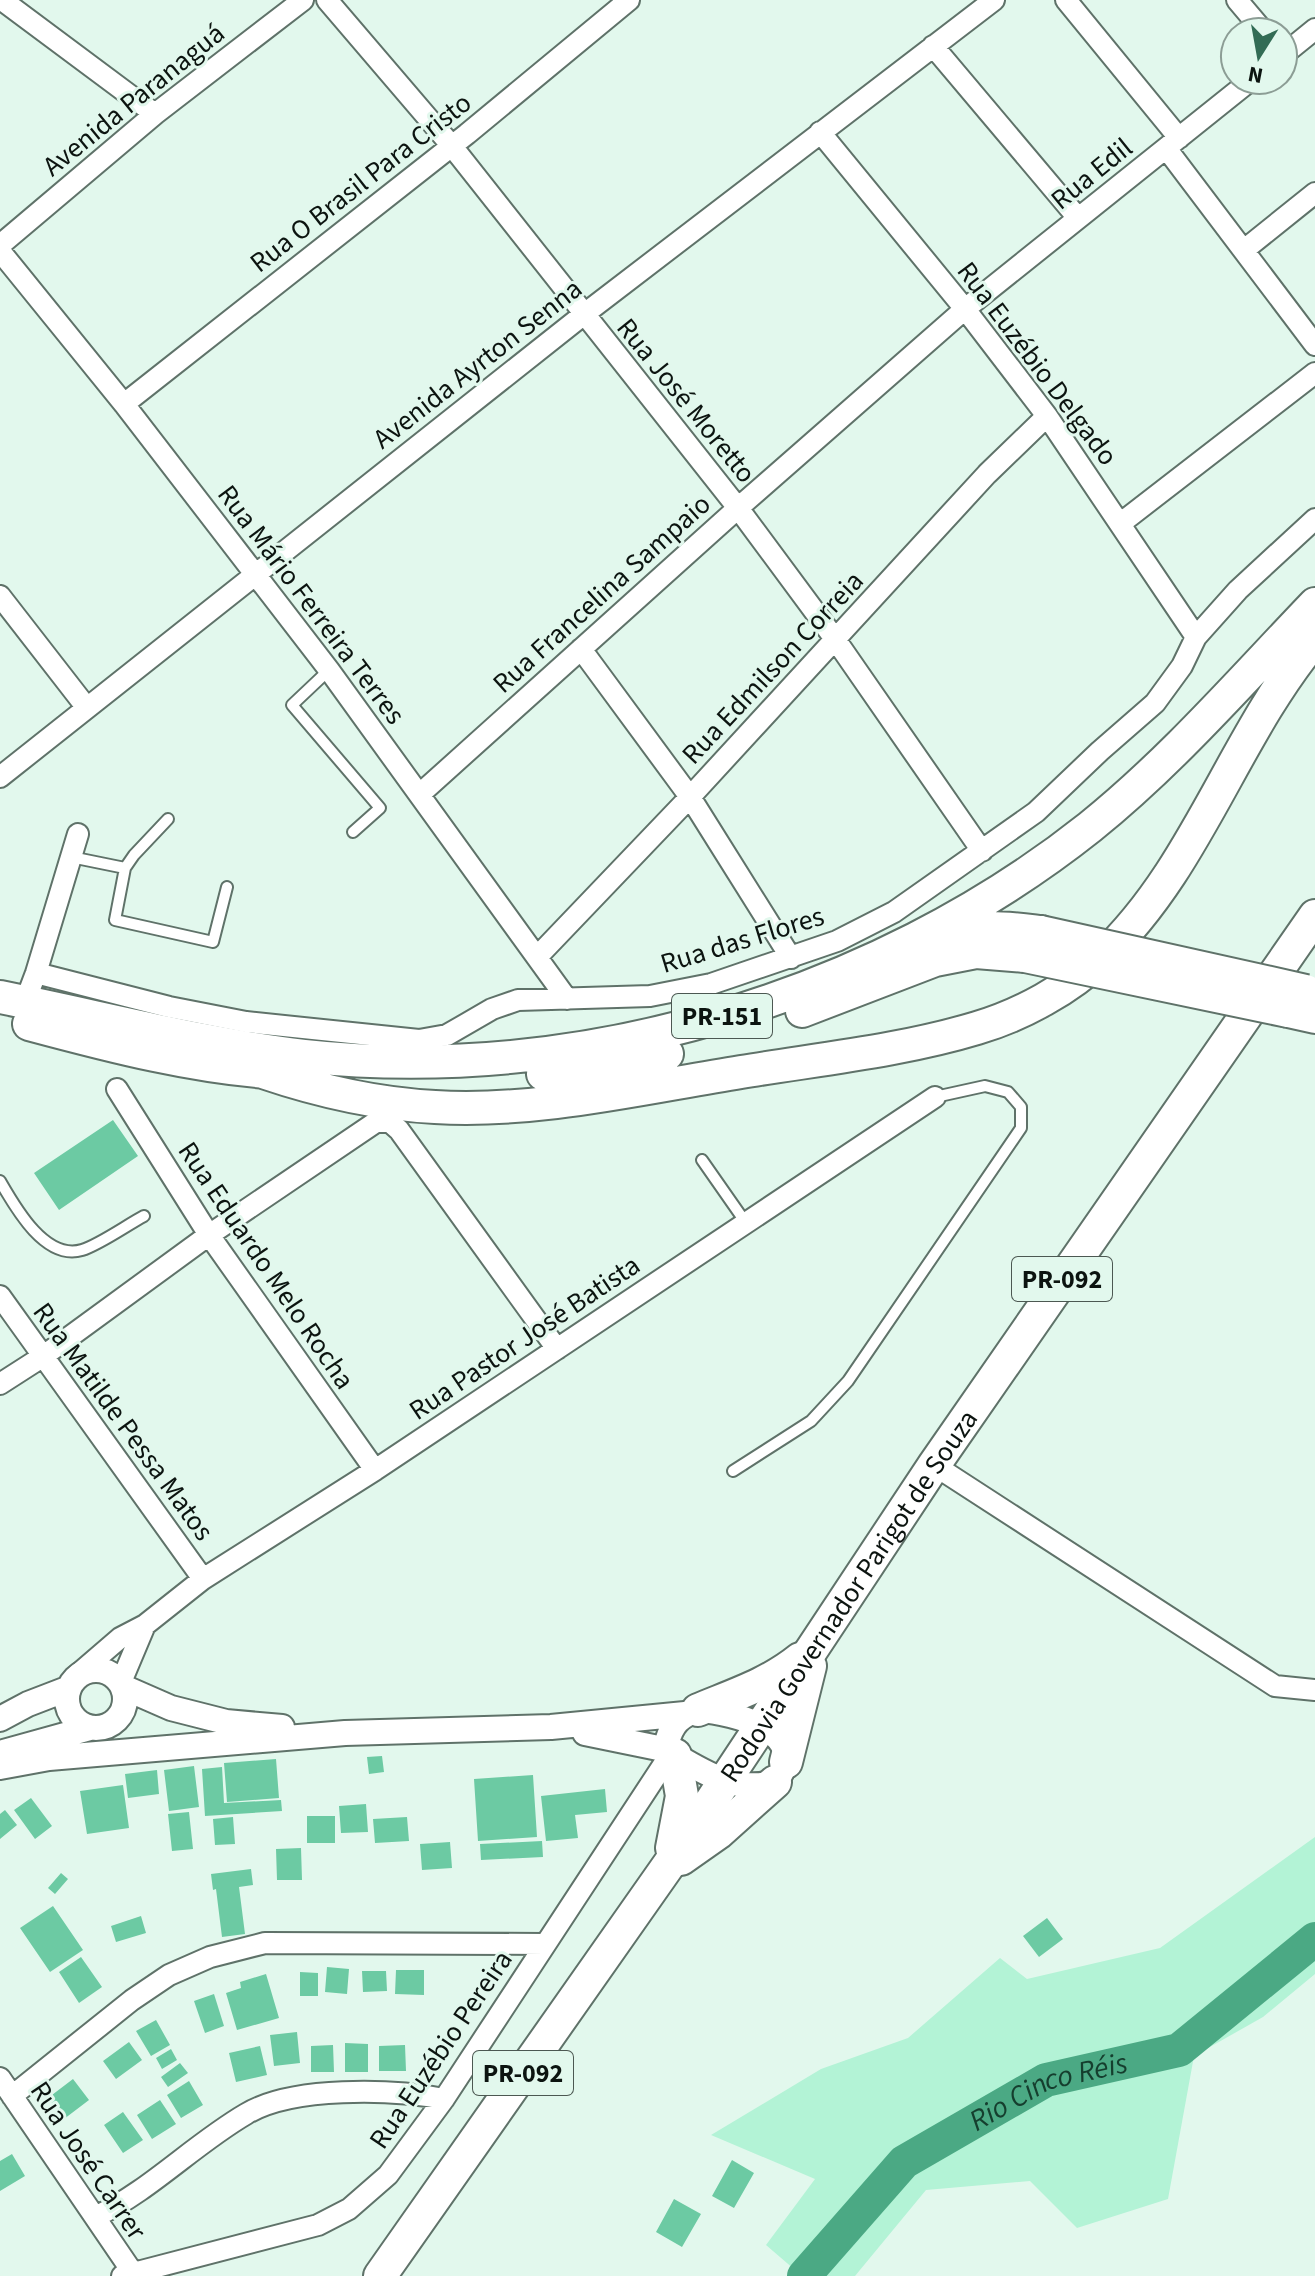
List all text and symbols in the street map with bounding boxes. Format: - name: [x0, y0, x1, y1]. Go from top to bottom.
- street label: Avenida Paranaguá: [34, 14, 233, 186]
- north arrow: [1219, 16, 1299, 96]
- text: N: [1245, 58, 1266, 92]
- street label: Rua O Brasil Para Cristo: [241, 83, 480, 282]
- street label: Rua Edil: [1042, 128, 1141, 219]
- street label: Rua Euzébio Delgado: [947, 253, 1127, 474]
- street label: Avenida Ayrton Senna: [364, 269, 591, 458]
- street label: Rua José Moretto: [607, 309, 765, 492]
- street label: Rua Mário Ferreira Terres: [208, 477, 415, 733]
- street label: Rua Francelina Sampaio: [484, 485, 720, 703]
- street label: Rua Edmilson Correia: [672, 562, 873, 773]
- street label: Rua das Flores: [656, 896, 829, 984]
- road number: PR-151: [672, 994, 772, 1038]
- street label: Rua Eduardo Melo Rocha: [168, 1134, 364, 1397]
- street label: Rua Pastor José Batista: [401, 1246, 648, 1430]
- road number: PR-092: [1012, 1257, 1112, 1301]
- street label: Rua Matilde Pessa Matos: [23, 1294, 223, 1549]
- street label: Rodovia Governador Parigot de Souza: [710, 1402, 988, 1790]
- street label: Rua Euzébio Pereira: [359, 1942, 522, 2157]
- water label: Rio Cinco Réis: [961, 2041, 1132, 2142]
- road number: PR-092: [473, 2051, 573, 2095]
- street label: Rua José Carrer: [20, 2073, 156, 2248]

